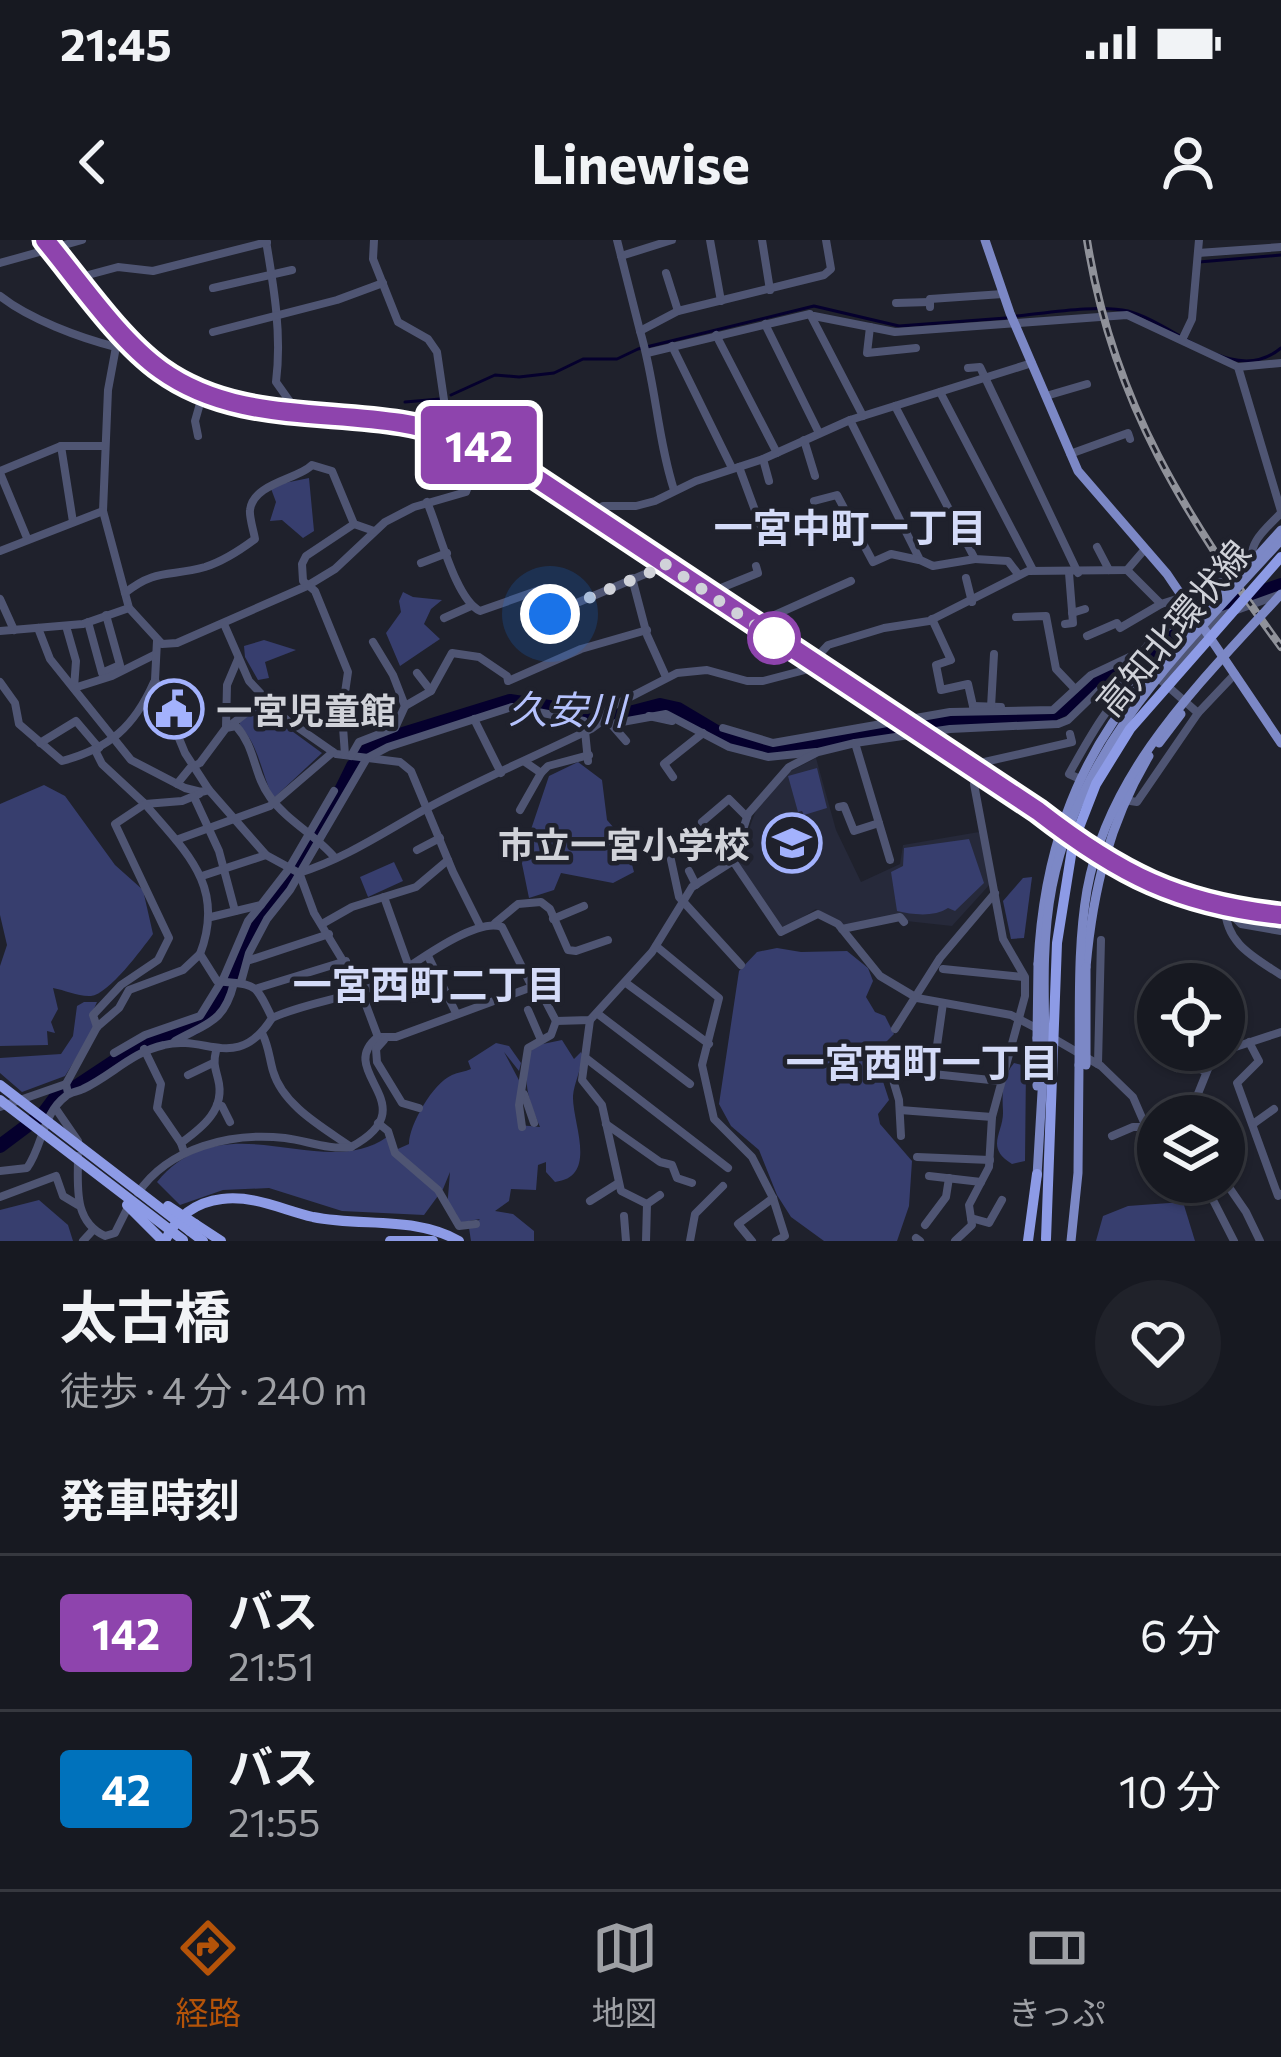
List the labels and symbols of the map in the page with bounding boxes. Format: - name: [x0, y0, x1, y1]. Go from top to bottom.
- line badge: 142: [410, 406, 548, 484]
- district label: 一宮中町一丁目: [713, 502, 987, 550]
- street label: 高知北環状線: [1086, 530, 1258, 724]
- your location: [520, 584, 580, 644]
- unlabelled marker: [749, 613, 799, 663]
- public building icon: 一宮児童館: [143, 678, 205, 740]
- water label: 久安川: [508, 683, 630, 733]
- place label: 一宮児童館: [216, 687, 396, 731]
- school or university icon: 市立一宮小学校: [761, 812, 823, 874]
- place label: 市立一宮小学校: [498, 821, 750, 865]
- district label: 一宮西町二丁目: [292, 959, 566, 1007]
- district label: 一宮西町一丁目: [785, 1037, 1059, 1085]

